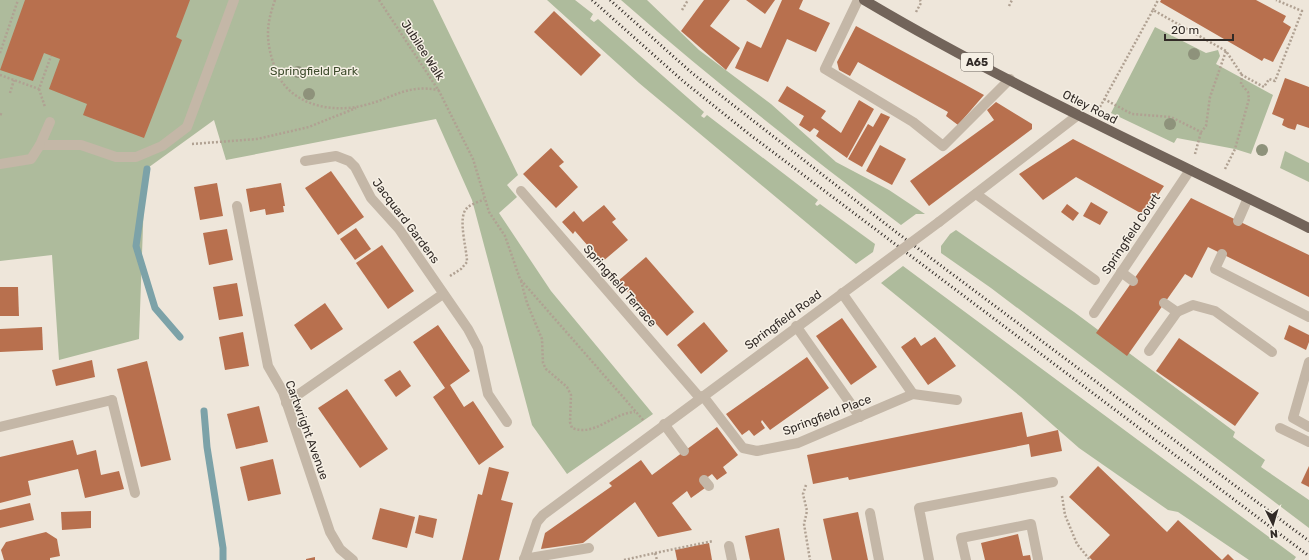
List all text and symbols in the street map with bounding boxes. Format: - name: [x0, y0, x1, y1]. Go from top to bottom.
- scale bar: [1165, 16, 1233, 42]
- street label: Jubilee Walk: [398, 17, 448, 83]
- text: 20 m: [1171, 23, 1199, 37]
- road number: A65: [961, 53, 993, 71]
- park label: Springfield Park: [270, 64, 359, 78]
- street label: Otley Road: [1060, 87, 1120, 127]
- street label: Jacquard Gardens: [369, 176, 443, 266]
- street label: Springfield Court: [1099, 191, 1163, 277]
- street label: Springfield Terrace: [581, 242, 660, 330]
- street label: Springfield Road: [742, 288, 824, 352]
- street label: Cartwright Avenue: [283, 378, 332, 482]
- street label: Springfield Place: [781, 392, 873, 438]
- north arrow: [1253, 504, 1293, 544]
- text: N: [1269, 527, 1278, 540]

